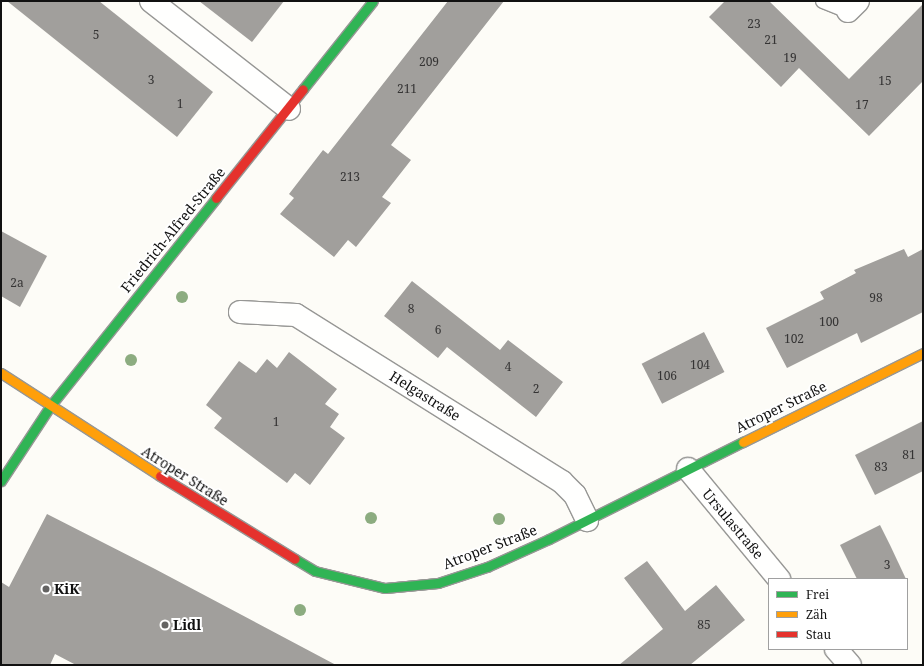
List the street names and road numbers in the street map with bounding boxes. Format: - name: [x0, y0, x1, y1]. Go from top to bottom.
- street label: Friedrich-Alfred-Straße: [117, 164, 229, 296]
- street label: Helgastraße: [386, 368, 464, 424]
- street label: Atroper Straße: [733, 378, 829, 436]
- street label: Atroper Straße: [139, 443, 231, 509]
- street label: Ursulastraße: [699, 486, 767, 562]
- street label: Atroper Straße: [441, 521, 539, 573]

